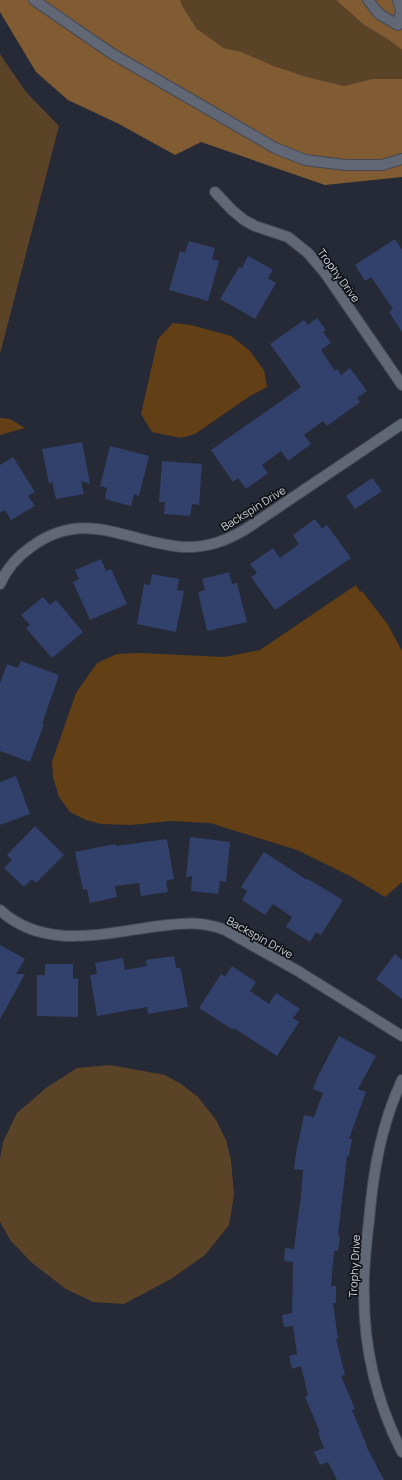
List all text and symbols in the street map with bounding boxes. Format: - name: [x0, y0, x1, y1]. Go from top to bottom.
- street label: Trophy Drive: [314, 245, 364, 305]
- street label: Backspin Drive: [218, 482, 289, 534]
- street label: Backspin Drive: [224, 913, 296, 962]
- street label: Trophy Drive: [345, 1234, 363, 1298]

